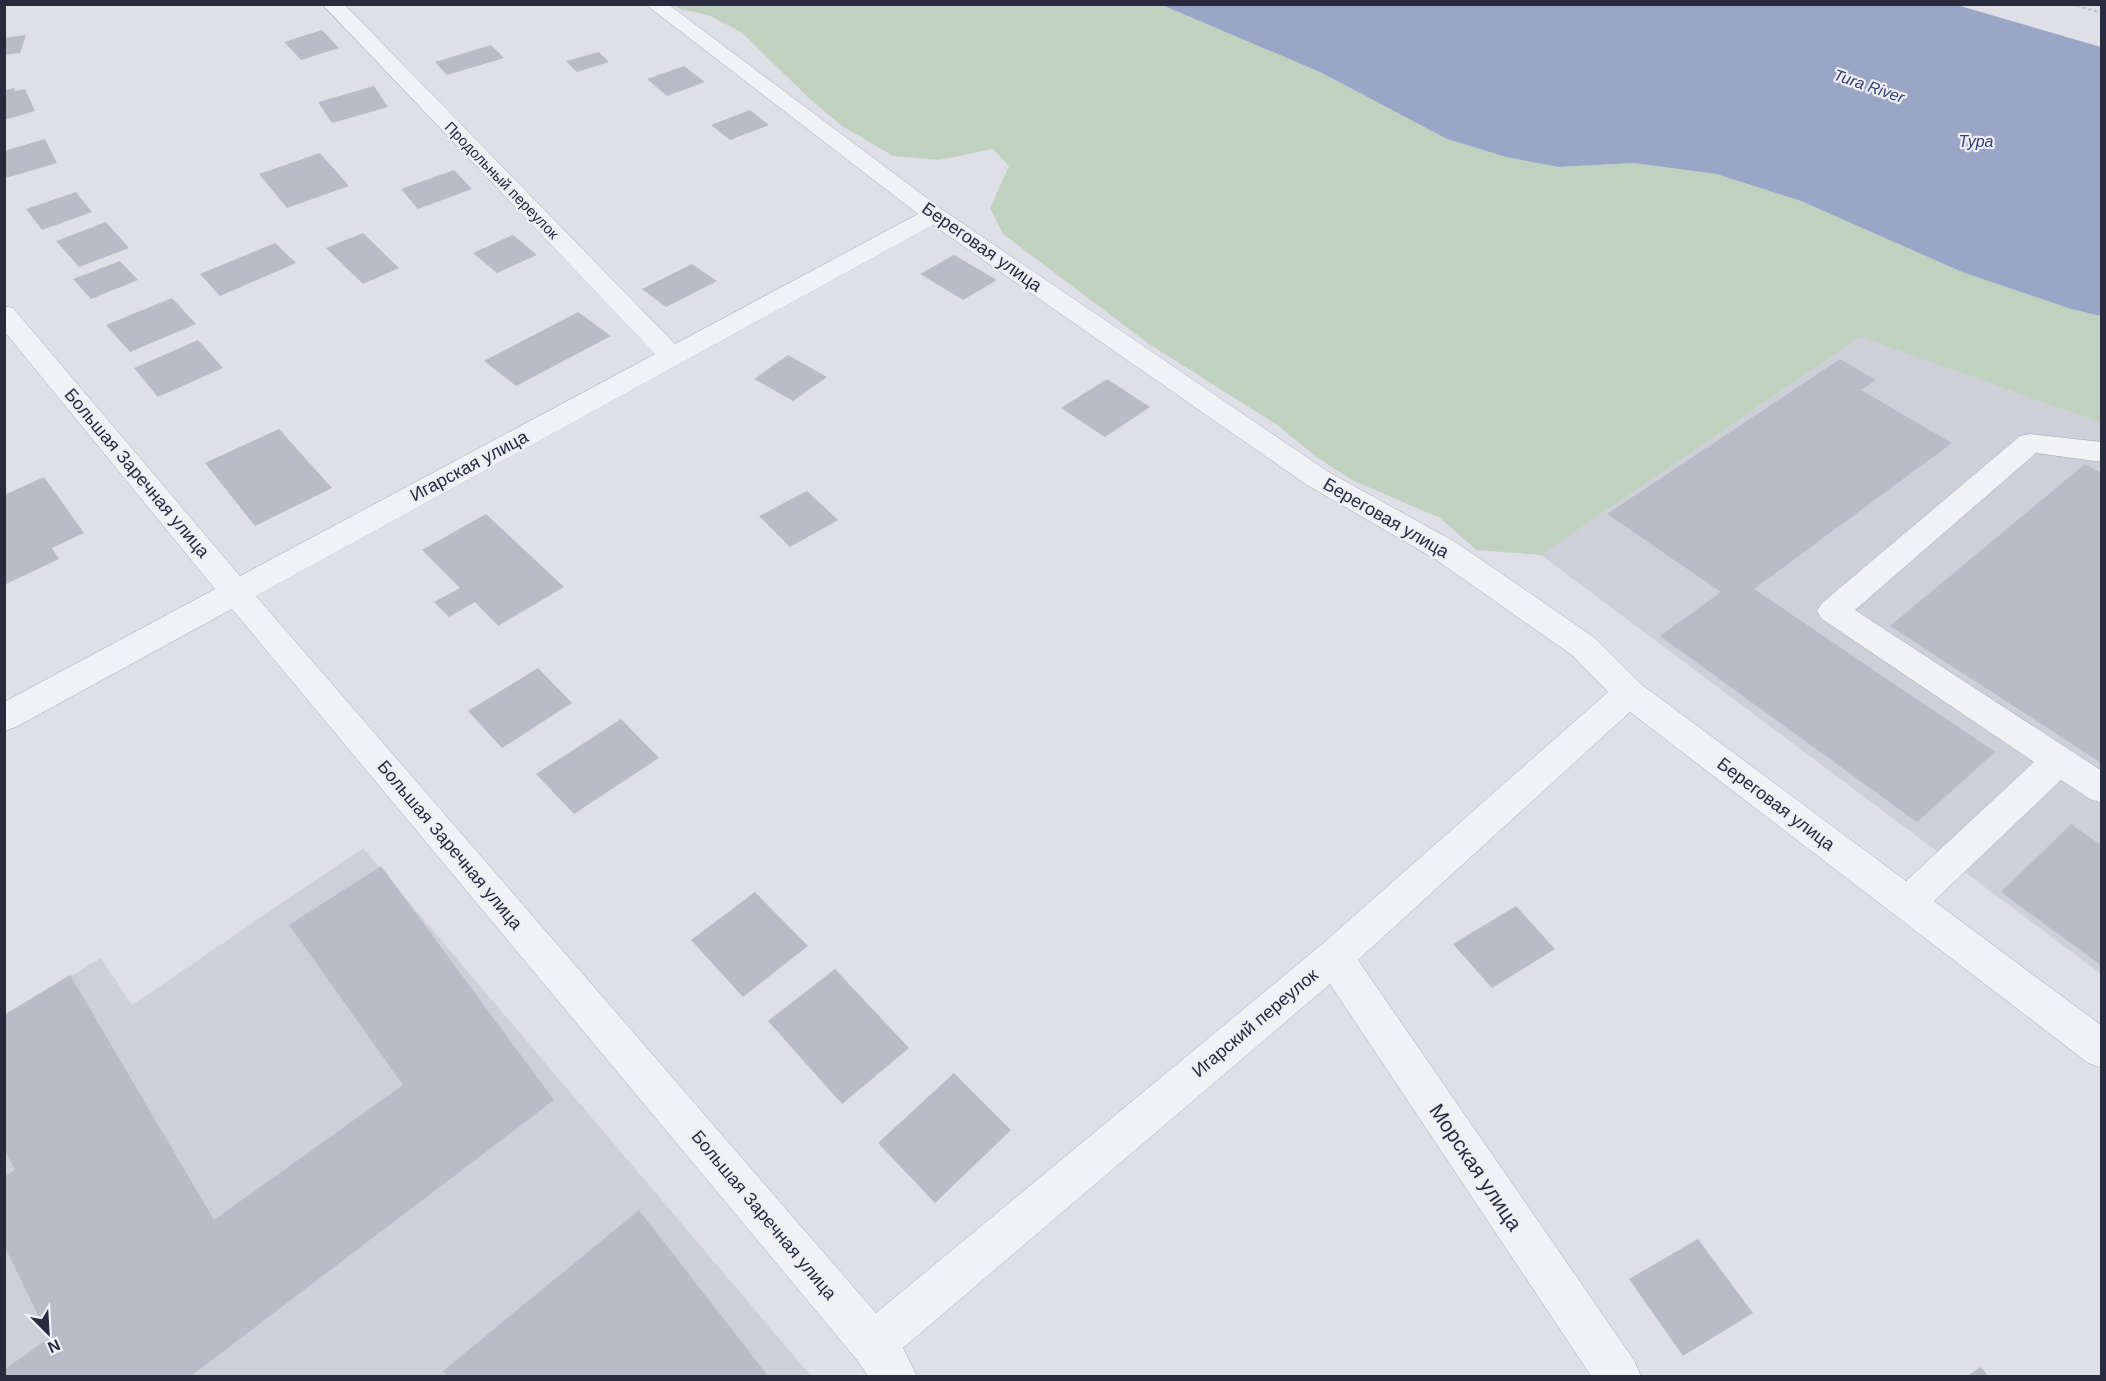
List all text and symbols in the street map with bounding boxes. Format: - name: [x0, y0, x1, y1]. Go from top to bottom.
- water label: Tura River: [1831, 66, 1907, 106]
- street label: Продольный переулок: [442, 118, 563, 242]
- water label: Тура: [1958, 133, 1994, 150]
- street label: Береговая улица: [918, 198, 1047, 296]
- street label: Большая Заречная улица: [60, 384, 214, 562]
- street label: Игарская улица: [407, 426, 532, 505]
- street label: Береговая улица: [1320, 474, 1453, 563]
- street label: Береговая улица: [1713, 753, 1839, 855]
- street label: Большая Заречная улица: [373, 756, 527, 934]
- street label: Игарский переулок: [1188, 965, 1322, 1081]
- street label: Морская улица: [1425, 1099, 1527, 1235]
- street label: Большая Заречная улица: [687, 1126, 841, 1304]
- north arrow: [18, 1303, 78, 1363]
- text: N: [45, 1336, 63, 1356]

